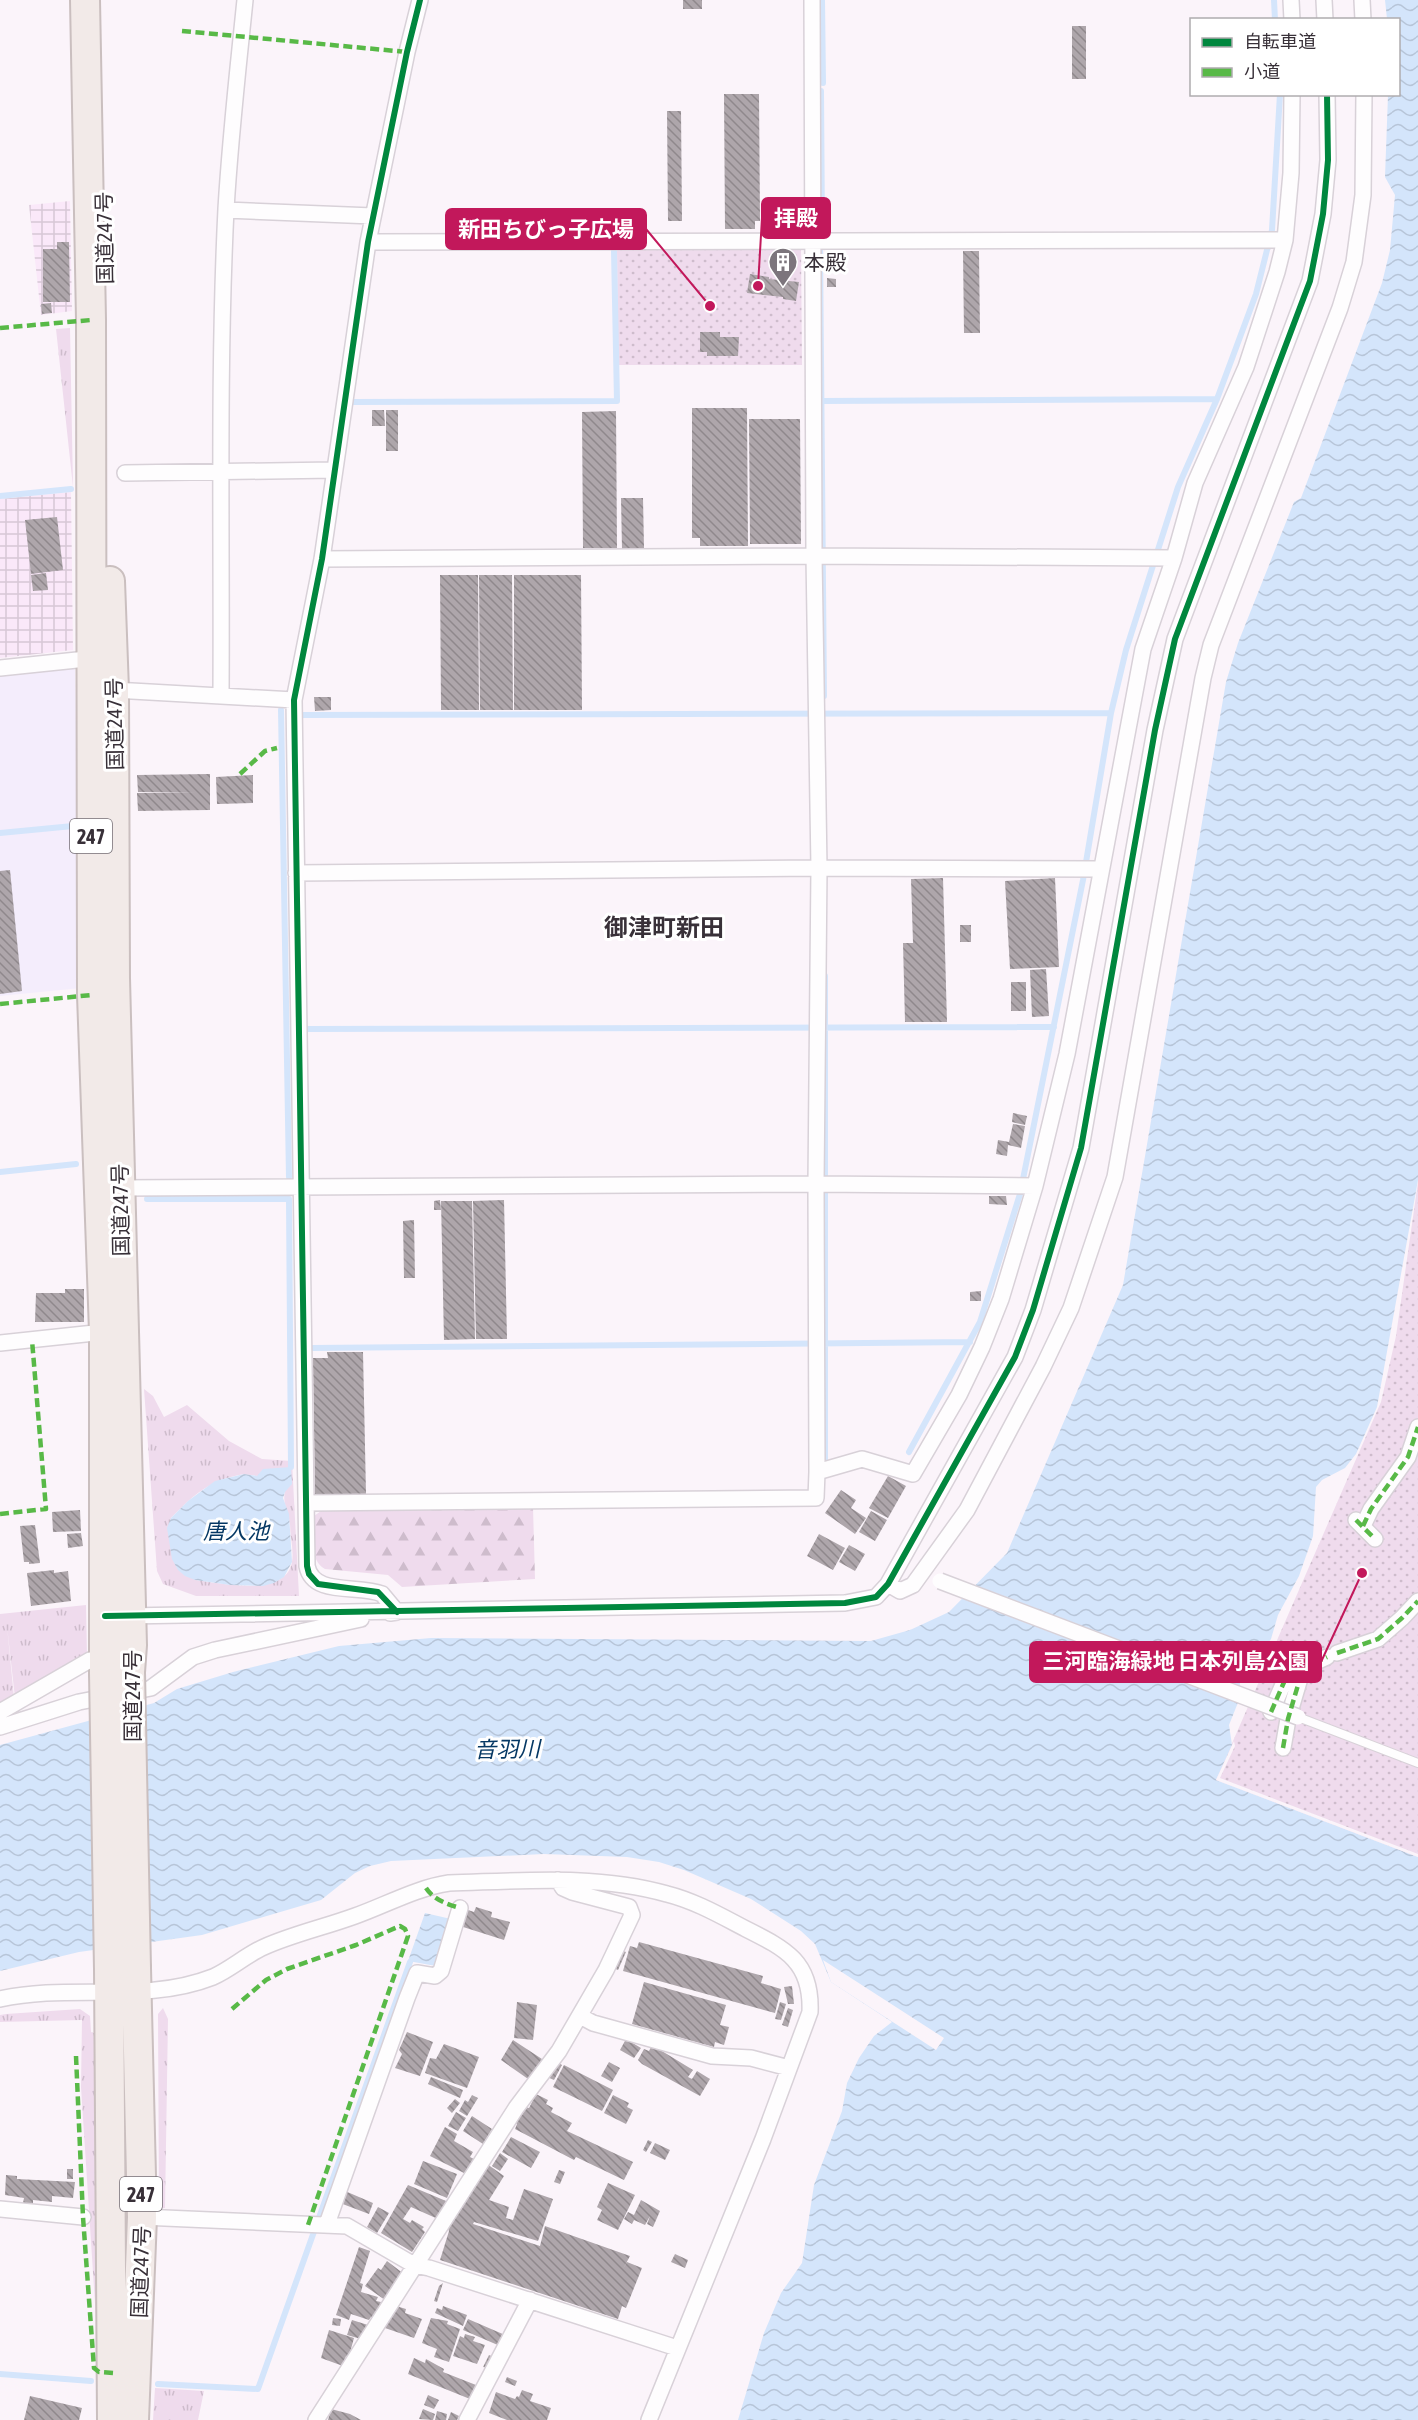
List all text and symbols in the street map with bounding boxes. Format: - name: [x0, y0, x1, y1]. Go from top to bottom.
- legend: [1190, 18, 1400, 96]
- text: 自転車道: [1244, 31, 1316, 52]
- text: 小道: [1244, 61, 1280, 82]
- street label: 国道247号: [91, 191, 117, 285]
- callout: 拝殿: [762, 198, 830, 238]
- text: 拝殿: [774, 205, 818, 231]
- callout: 新田ちびっ子広場: [446, 209, 646, 249]
- text: 新田ちびっ子広場: [458, 216, 634, 242]
- building icon: 本殿: [767, 246, 799, 288]
- place label: 本殿: [804, 250, 846, 274]
- street label: 国道247号: [101, 677, 127, 771]
- road number: 247: [70, 819, 112, 853]
- district label: 御津町新田: [604, 914, 724, 941]
- street label: 国道247号: [107, 1163, 133, 1257]
- water label: 唐人池: [203, 1518, 271, 1544]
- callout: 三河臨海緑地 日本列島公園: [1030, 1642, 1321, 1682]
- text: 三河臨海緑地 日本列島公園: [1042, 1648, 1310, 1674]
- street label: 国道247号: [120, 1650, 144, 1742]
- water label: 音羽川: [474, 1735, 542, 1763]
- road number: 247: [120, 2177, 162, 2211]
- street label: 国道247号: [126, 2225, 154, 2319]

